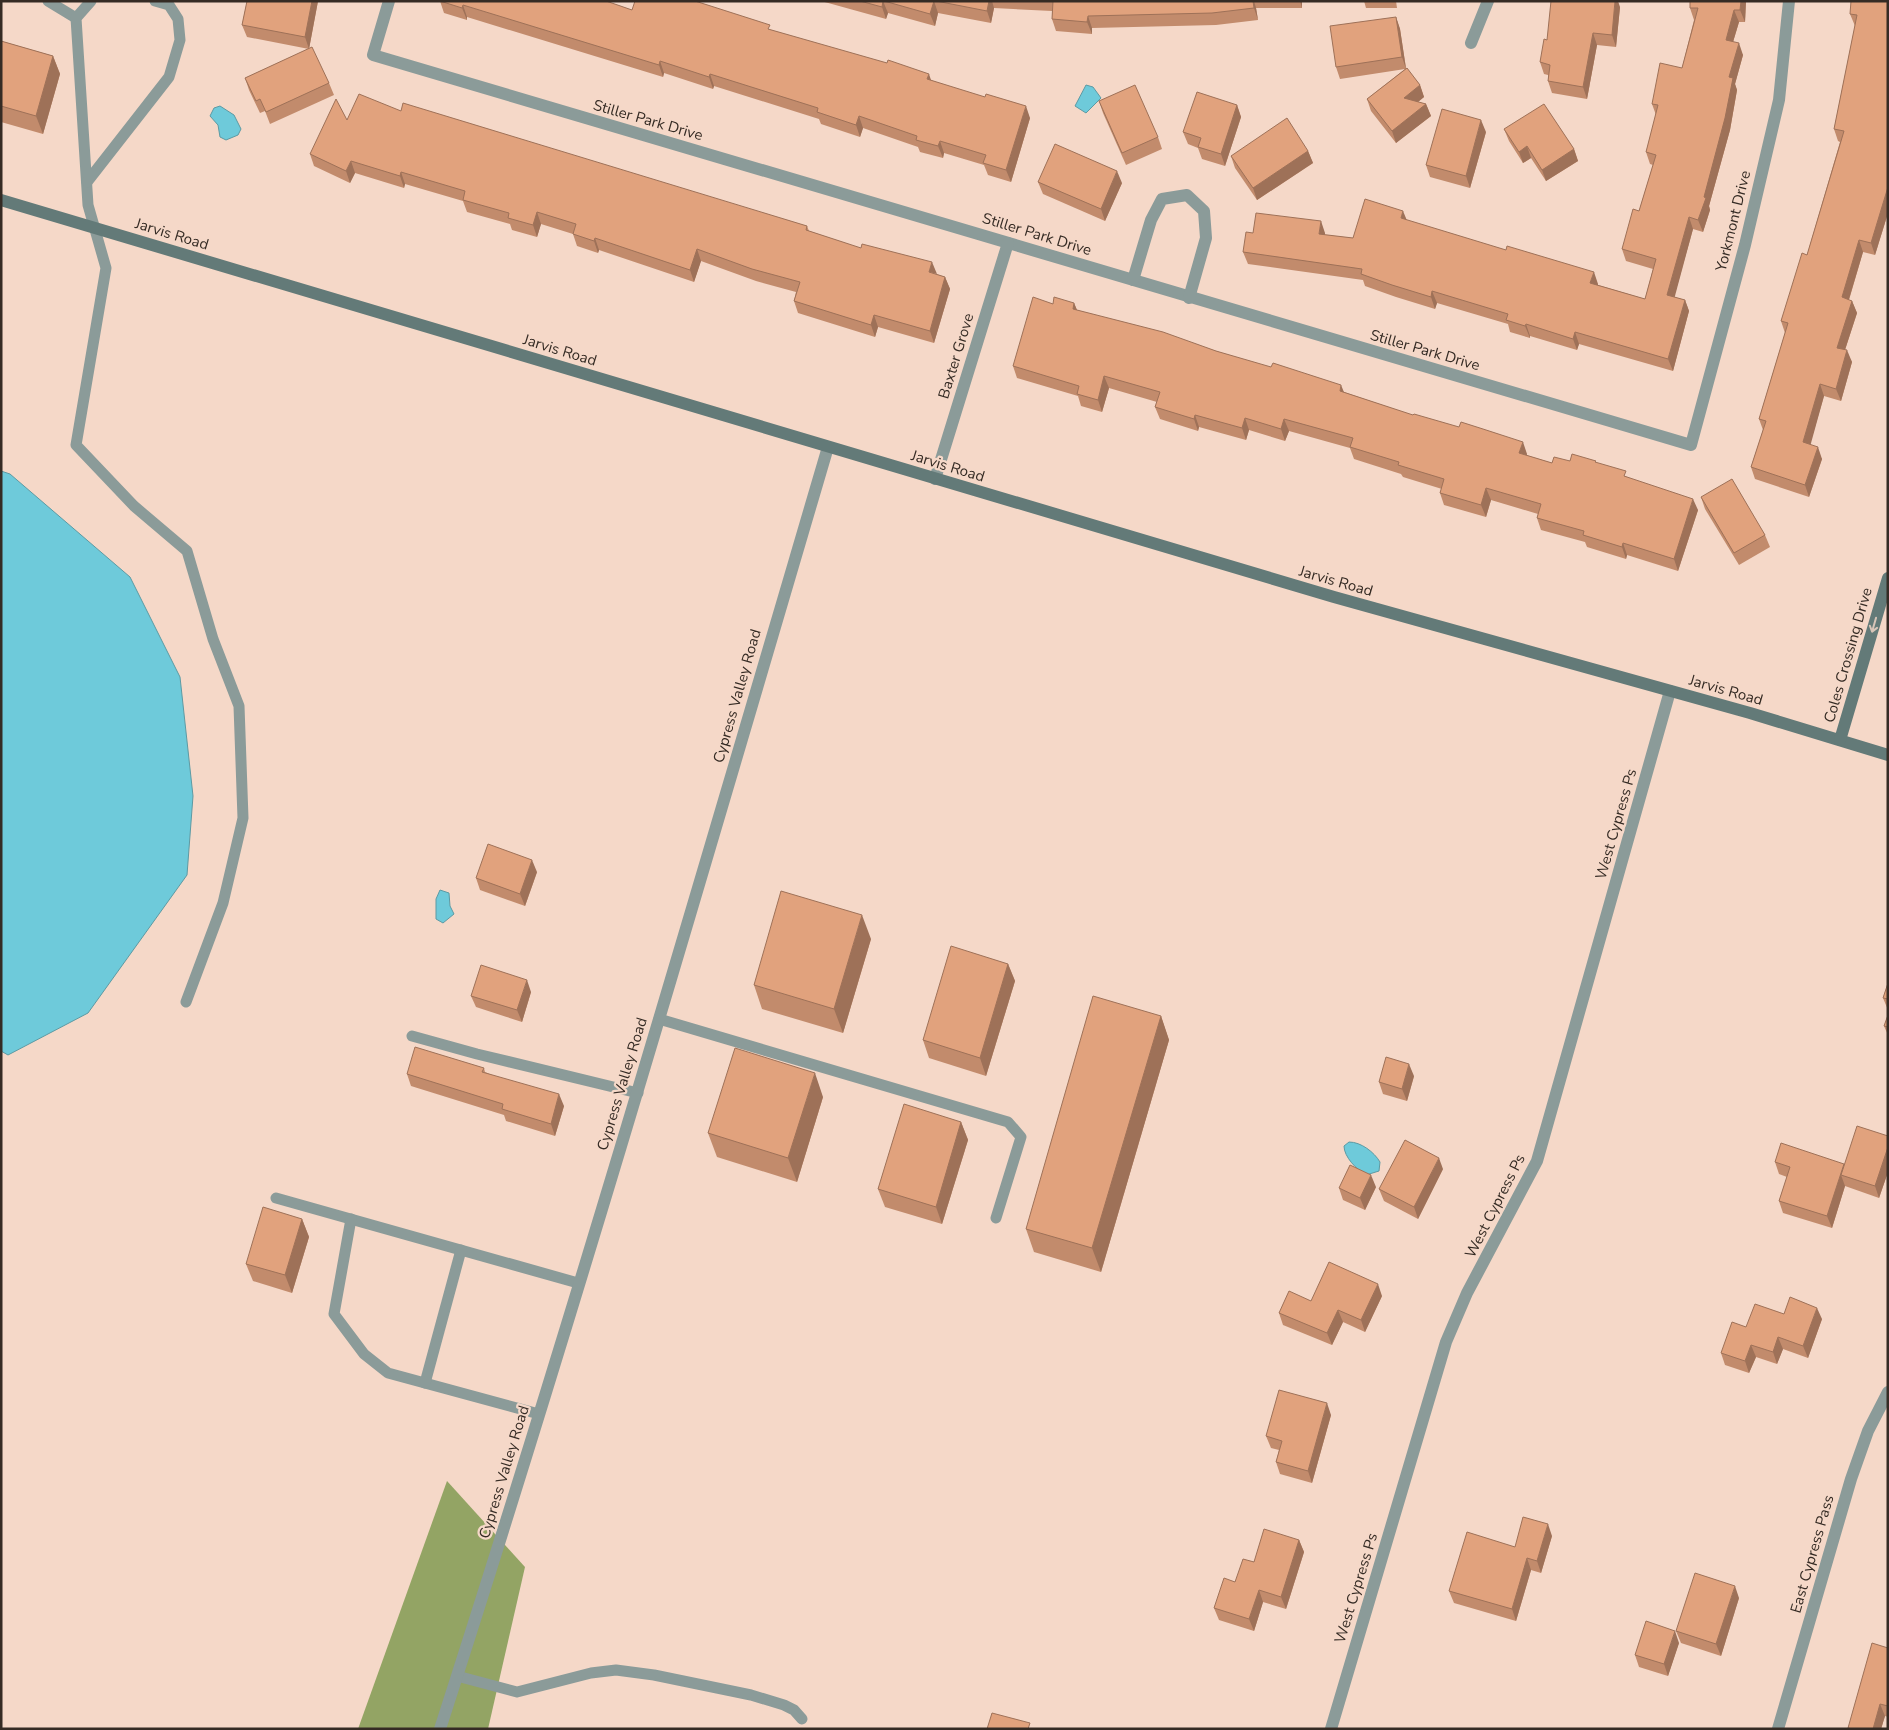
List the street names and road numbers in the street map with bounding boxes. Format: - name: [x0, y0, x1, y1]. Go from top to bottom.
- street label: Stiller Park Drive: [591, 95, 705, 145]
- street label: Yorkmont Drive: [1711, 168, 1755, 275]
- street label: Stiller Park Drive: [980, 208, 1094, 260]
- street label: Jarvis Road: [132, 213, 211, 255]
- street label: Baxter Grove: [934, 311, 978, 401]
- street label: Stiller Park Drive: [1368, 325, 1482, 375]
- street label: Jarvis Road: [520, 329, 599, 371]
- street label: Jarvis Road: [908, 445, 987, 487]
- street label: Jarvis Road: [1296, 561, 1375, 601]
- street label: Coles Crossing Drive: [1819, 585, 1877, 725]
- street label: Cypress Valley Road: [708, 627, 766, 765]
- street label: Jarvis Road: [1686, 670, 1765, 710]
- street label: West Cypress Ps: [1591, 766, 1641, 882]
- street label: Cypress Valley Road: [592, 1015, 652, 1153]
- street label: West Cypress Ps: [1460, 1151, 1530, 1261]
- street label: Cypress Valley Road: [474, 1403, 534, 1541]
- street label: East Cypress Pass: [1786, 1493, 1838, 1615]
- street label: West Cypress Ps: [1330, 1531, 1382, 1645]

